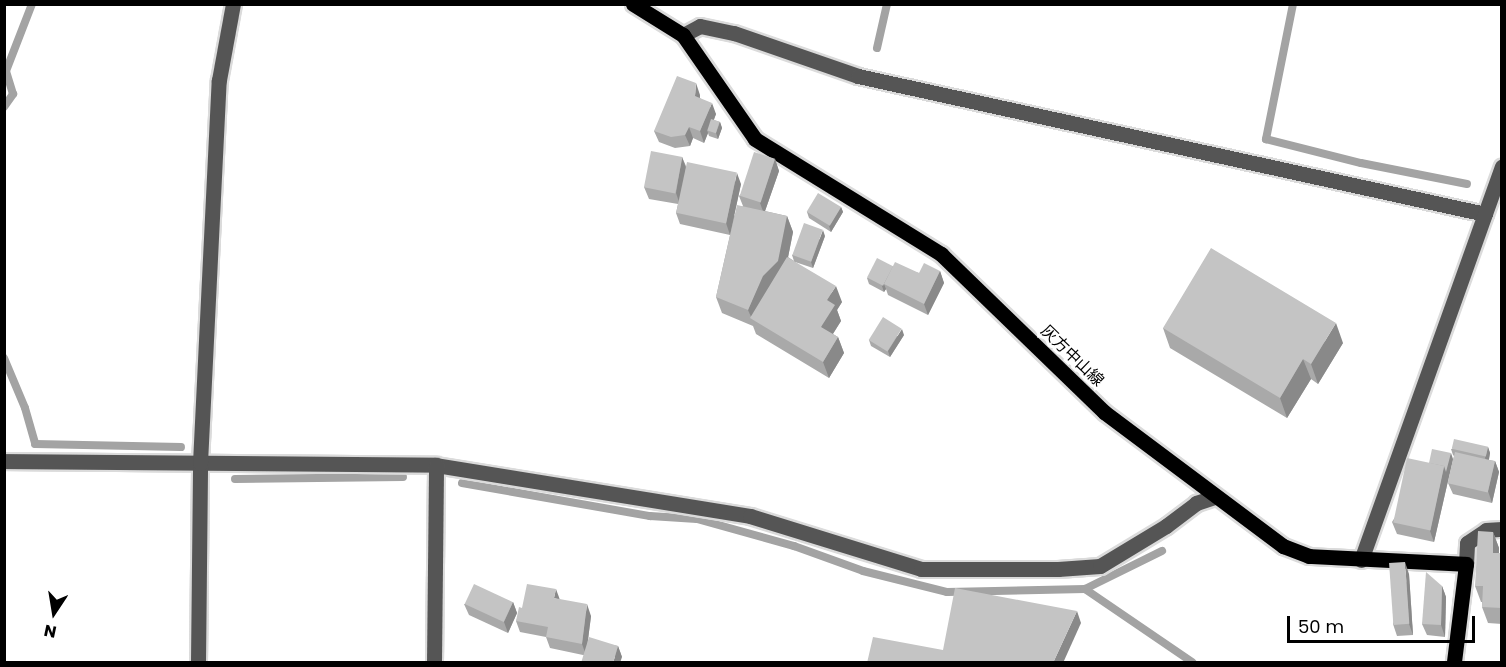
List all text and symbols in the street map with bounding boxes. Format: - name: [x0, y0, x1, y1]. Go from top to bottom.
- street label: 灰方中山線: [1037, 321, 1107, 391]
- north arrow: [24, 583, 84, 643]
- scale bar: [1290, 604, 1478, 642]
- text: 50 m: [1298, 614, 1344, 639]
- text: N: [42, 619, 58, 644]

